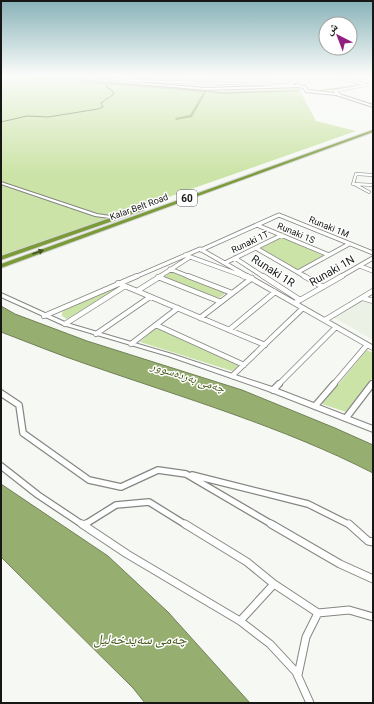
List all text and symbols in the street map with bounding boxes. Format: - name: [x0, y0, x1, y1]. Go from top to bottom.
- north arrow: [318, 16, 358, 56]
- text: ش: [323, 20, 341, 38]
- road number: 60: [177, 190, 197, 206]
- street label: Kalar Belt Road: [108, 192, 170, 222]
- street label: Runaki 1M: [308, 214, 351, 240]
- street label: Runaki 1S: [276, 221, 316, 245]
- street label: Runaki 1T: [230, 229, 271, 255]
- one-way arrow: [32, 249, 44, 255]
- street label: Runaki 1R: [249, 252, 297, 290]
- street label: Runaki 1N: [307, 253, 357, 289]
- water label: چەمی بەردەسوور: [148, 358, 227, 397]
- water label: چەمی سەیدخەلیل: [93, 631, 188, 648]

